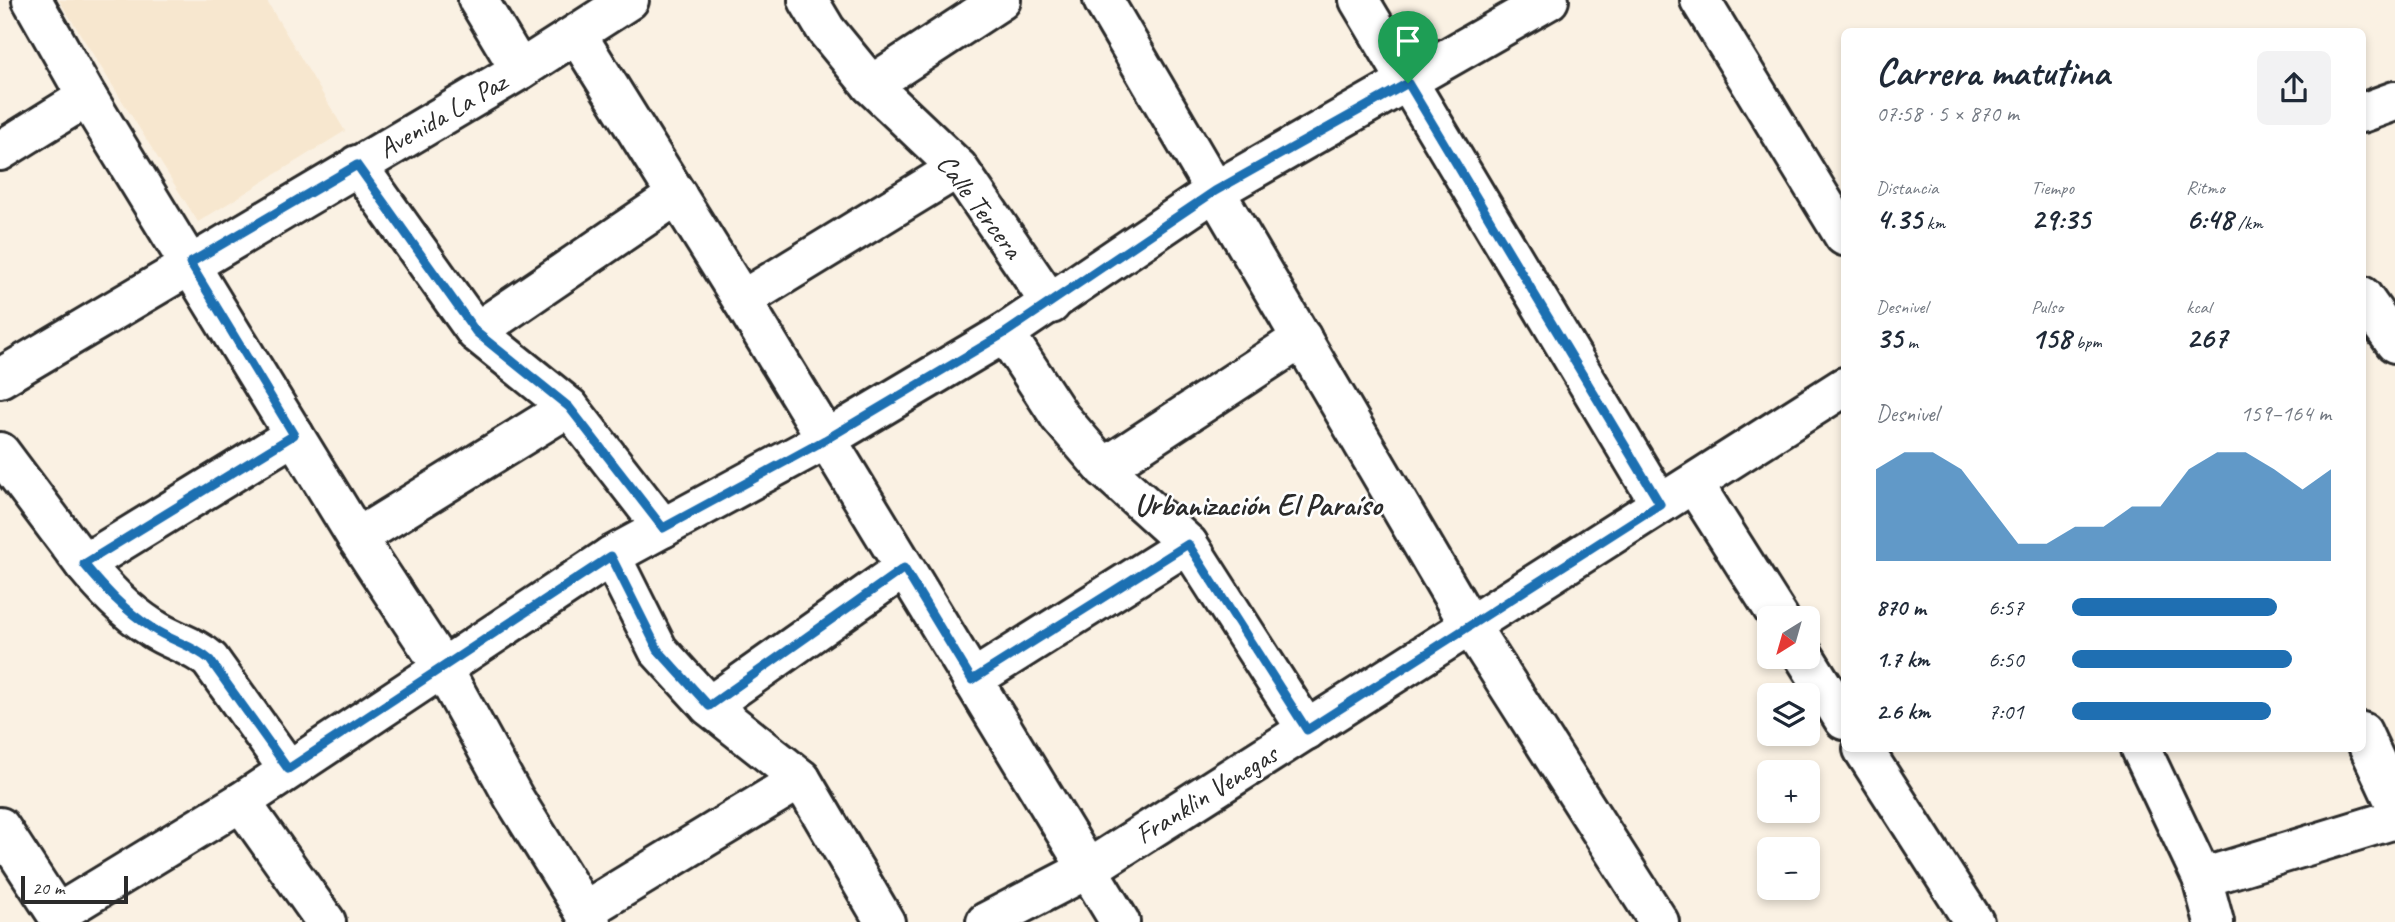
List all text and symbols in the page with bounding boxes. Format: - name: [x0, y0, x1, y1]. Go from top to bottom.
- pin: [1378, 11, 1438, 83]
- icon: arrive: [1389, 22, 1427, 60]
- text: Carrera matutina: [1876, 49, 2110, 96]
- button: share: [2257, 51, 2331, 125]
- street label: Avenida La Paz: [372, 63, 515, 166]
- text: 07:58 · 5 × 870 m: [1876, 99, 2019, 128]
- street label: Calle Tercera: [929, 147, 1032, 267]
- text: Distancia: [1876, 176, 1938, 200]
- text: Tiempo: [2031, 176, 2074, 200]
- text: Ritmo: [2186, 176, 2224, 200]
- text: 4.35: [1876, 200, 1922, 238]
- text: 29:35: [2031, 200, 2090, 238]
- text: 6:48: [2186, 200, 2233, 238]
- text: km: [1922, 211, 1945, 235]
- text: /km: [2233, 211, 2263, 235]
- text: Desnivel: [1876, 295, 1928, 319]
- text: Pulso: [2031, 295, 2063, 319]
- text: kcal: [2186, 295, 2211, 319]
- text: 35: [1876, 319, 1903, 357]
- text: 158: [2031, 319, 2071, 357]
- text: 267: [2186, 319, 2227, 357]
- text: m: [1903, 330, 1918, 354]
- text: bpm: [2071, 330, 2102, 354]
- text: Desnivel: [1876, 399, 1938, 428]
- text: 159–164 m: [2240, 399, 2331, 428]
- district label: Urbanización El Paraíso: [1134, 486, 1384, 524]
- text: 870 m: [1876, 593, 1926, 622]
- text: 6:57: [1988, 593, 2024, 622]
- north arrow: [1757, 606, 1820, 668]
- map controls: [1757, 606, 1820, 900]
- text: 1.7 km: [1876, 645, 1929, 674]
- text: 6:50: [1988, 645, 2024, 674]
- button: layers: [1757, 683, 1820, 746]
- text: 2.6 km: [1876, 697, 1930, 726]
- text: 7:01: [1988, 697, 2024, 726]
- street label: Franklin Venegas: [1128, 735, 1286, 852]
- button: +: [1757, 760, 1820, 823]
- button: −: [1757, 837, 1820, 900]
- scale bar: [21, 873, 128, 905]
- text: 20 m: [32, 876, 64, 900]

